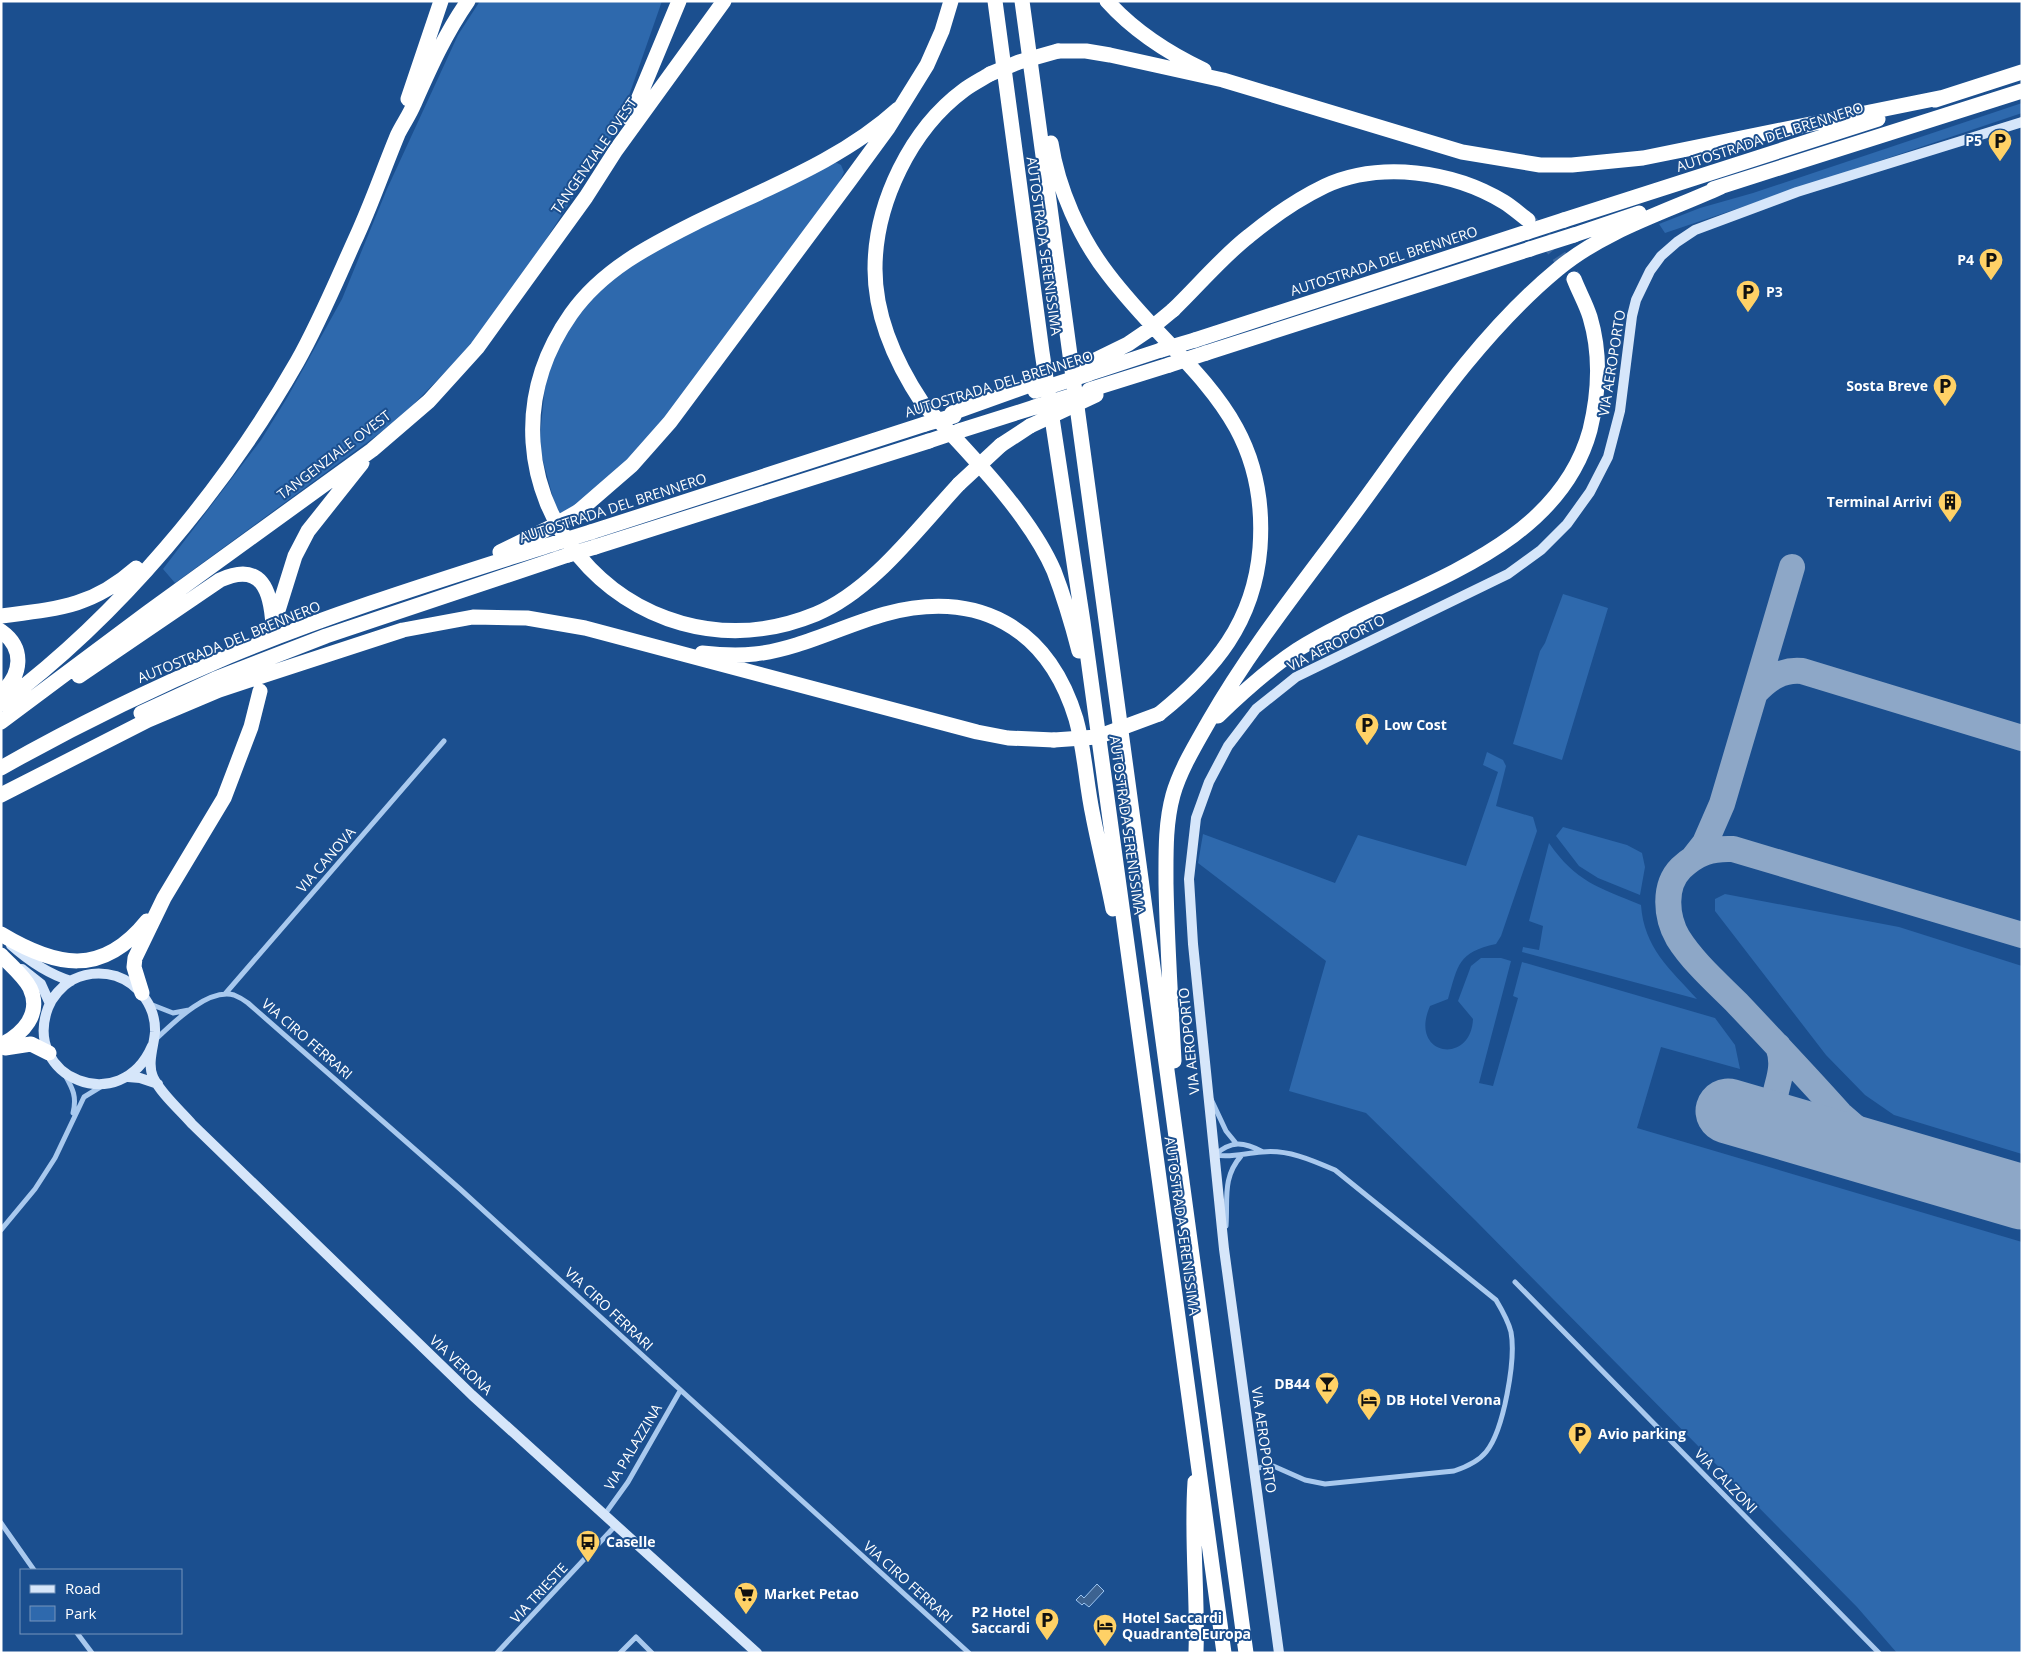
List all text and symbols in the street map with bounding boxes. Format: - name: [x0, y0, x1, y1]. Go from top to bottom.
- street label: TANGENZIALE OVEST: [546, 94, 641, 217]
- street label: AUTOSTRADA DEL BRENNERO: [1674, 97, 1866, 176]
- parking icon: P5: [1987, 128, 2013, 162]
- place label: P5: [1965, 131, 1982, 150]
- street label: AUTOSTRADA SERENISSIMA: [1023, 155, 1066, 337]
- street label: AUTOSTRADA DEL BRENNERO: [1288, 221, 1480, 300]
- parking icon: P4: [1978, 247, 2004, 281]
- place label: P4: [1957, 250, 1974, 269]
- parking icon: P3: [1735, 279, 1761, 313]
- place label: P3: [1766, 282, 1783, 301]
- street label: VIA AEROPORTO: [1594, 308, 1629, 417]
- street label: AUTOSTRADA DEL BRENNERO: [902, 346, 1095, 421]
- parking icon: Sosta Breve: [1932, 373, 1958, 407]
- place label: Sosta Breve: [1846, 376, 1928, 395]
- street label: TANGENZIALE OVEST: [273, 405, 395, 504]
- street label: AUTOSTRADA DEL BRENNERO: [517, 468, 709, 547]
- building icon: Terminal Arrivi: [1937, 489, 1963, 523]
- place label: Terminal Arrivi: [1827, 492, 1932, 511]
- street label: AUTOSTRADA DEL BRENNERO: [134, 596, 323, 687]
- street label: VIA AEROPORTO: [1284, 610, 1388, 675]
- parking icon: Low Cost: [1354, 712, 1380, 746]
- place label: Low Cost: [1384, 715, 1447, 734]
- street label: AUTOSTRADA SERENISSIMA: [1106, 734, 1149, 916]
- street label: VIA CANOVA: [292, 823, 359, 896]
- street label: VIA AEROPORTO: [1173, 987, 1204, 1095]
- street label: VIA CIRO FERRARI: [258, 994, 357, 1083]
- street label: AUTOSTRADA SERENISSIMA: [1161, 1135, 1204, 1317]
- street label: VIA CIRO FERRARI: [561, 1263, 658, 1355]
- street label: VIA VERONA: [426, 1330, 497, 1399]
- bar icon: DB44: [1314, 1371, 1340, 1405]
- place label: DB44: [1274, 1374, 1310, 1393]
- street label: VIA AEROPORTO: [1248, 1385, 1281, 1495]
- hotel icon: DB Hotel Verona: [1356, 1387, 1382, 1421]
- place label: DB Hotel Verona: [1386, 1390, 1501, 1409]
- street label: VIA PALAZZINA: [599, 1400, 666, 1493]
- parking icon: Avio parking: [1567, 1421, 1593, 1455]
- place label: Avio parking: [1598, 1424, 1686, 1443]
- street label: VIA CALZONI: [1691, 1444, 1762, 1517]
- bus stop icon: Caselle: [575, 1529, 601, 1563]
- place label: Caselle: [606, 1532, 655, 1551]
- street label: VIA CIRO FERRARI: [859, 1536, 957, 1627]
- street label: VIA TRIESTE: [506, 1558, 571, 1627]
- legend: [20, 1569, 182, 1634]
- text: Road: [65, 1578, 101, 1598]
- supermarket icon: Market Petao: [733, 1581, 759, 1615]
- place label: Market Petao: [764, 1584, 859, 1603]
- place label: P2 Hotel Saccardi: [971, 1602, 1030, 1637]
- text: Park: [65, 1603, 96, 1623]
- parking icon: P2 Hotel Saccardi: [1034, 1607, 1060, 1641]
- place label: Hotel Saccardi Quadrante Europa: [1122, 1608, 1251, 1643]
- hotel icon: Hotel Saccardi Quadrante Europa: [1092, 1613, 1118, 1647]

